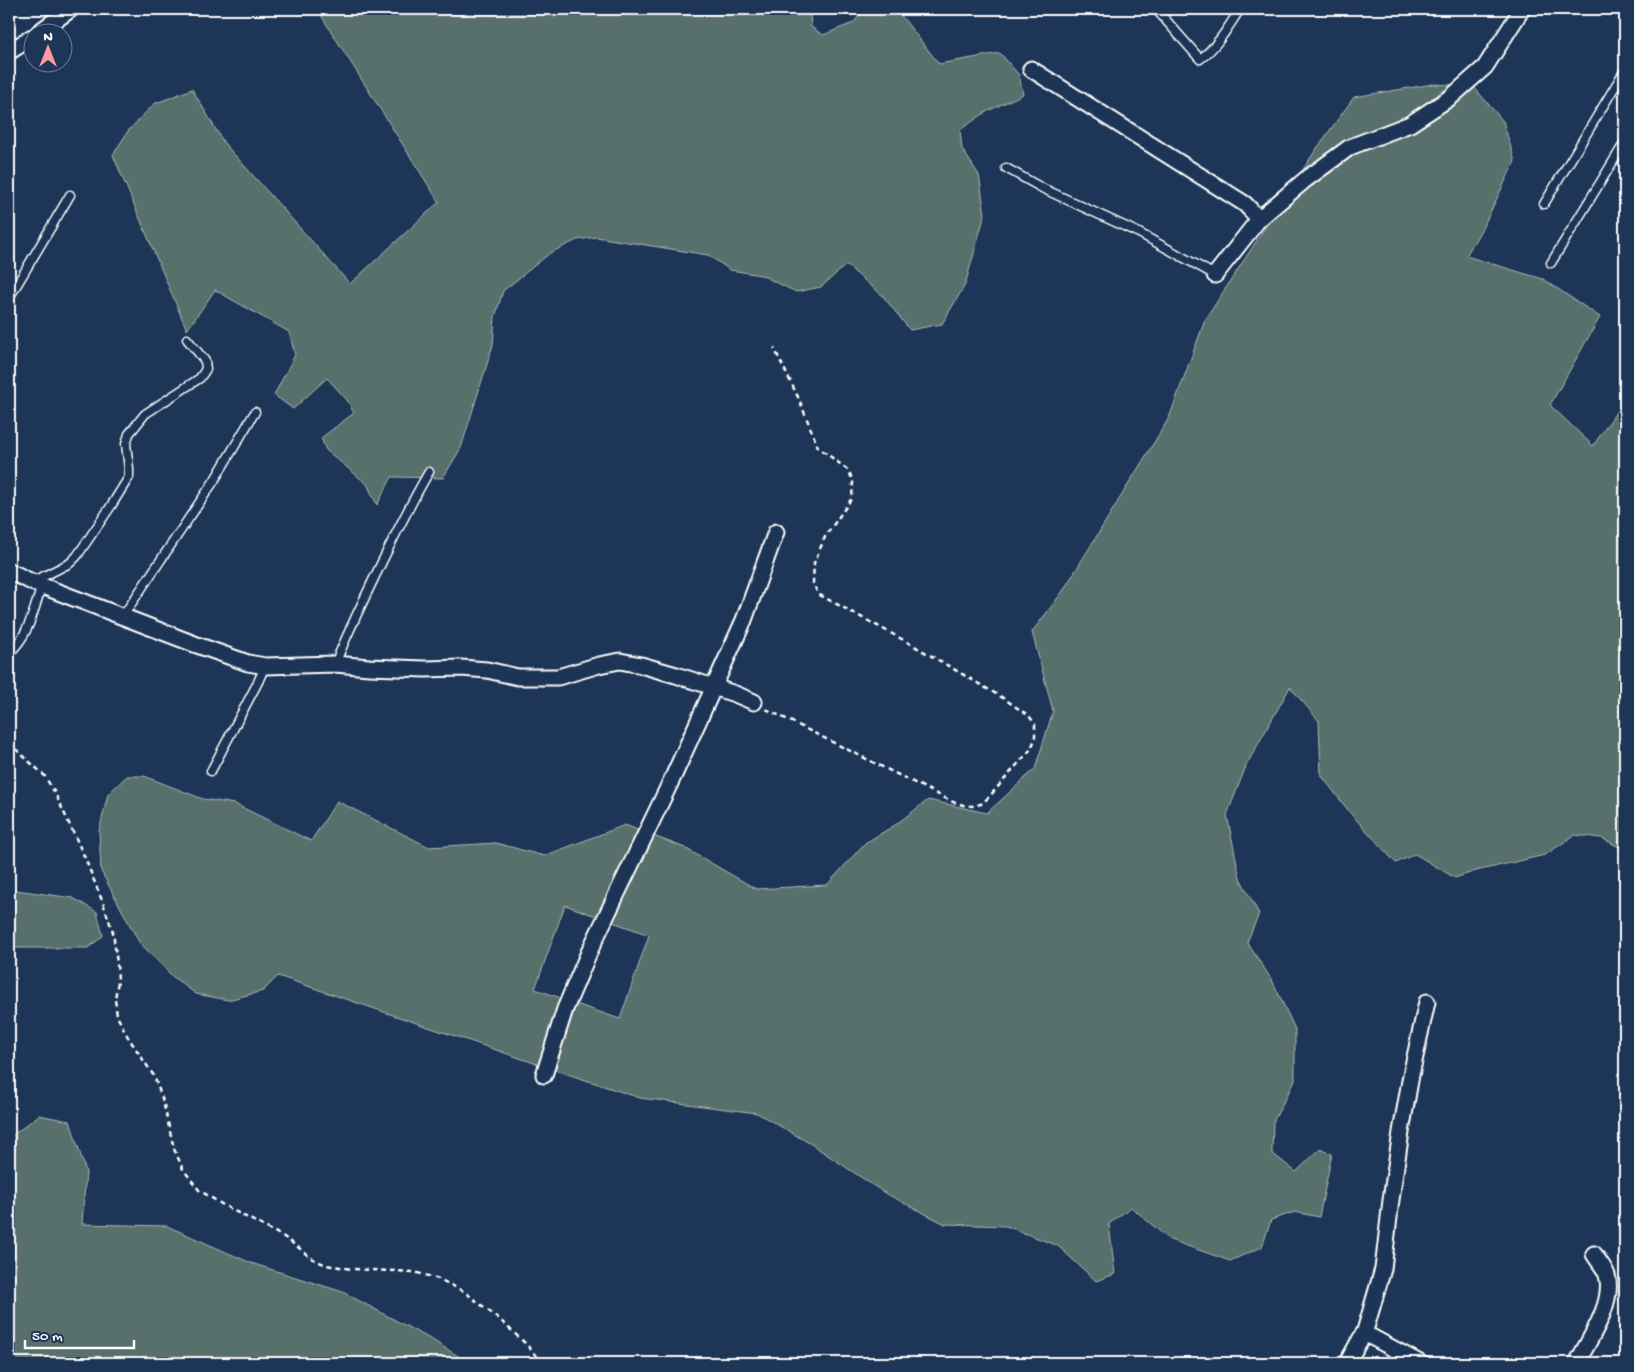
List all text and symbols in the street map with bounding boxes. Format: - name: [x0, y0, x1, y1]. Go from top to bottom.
- north arrow: [22, 22, 72, 72]
- text: N: [43, 29, 53, 46]
- scale bar: [25, 1317, 134, 1349]
- text: 50 m: [32, 1328, 63, 1346]

